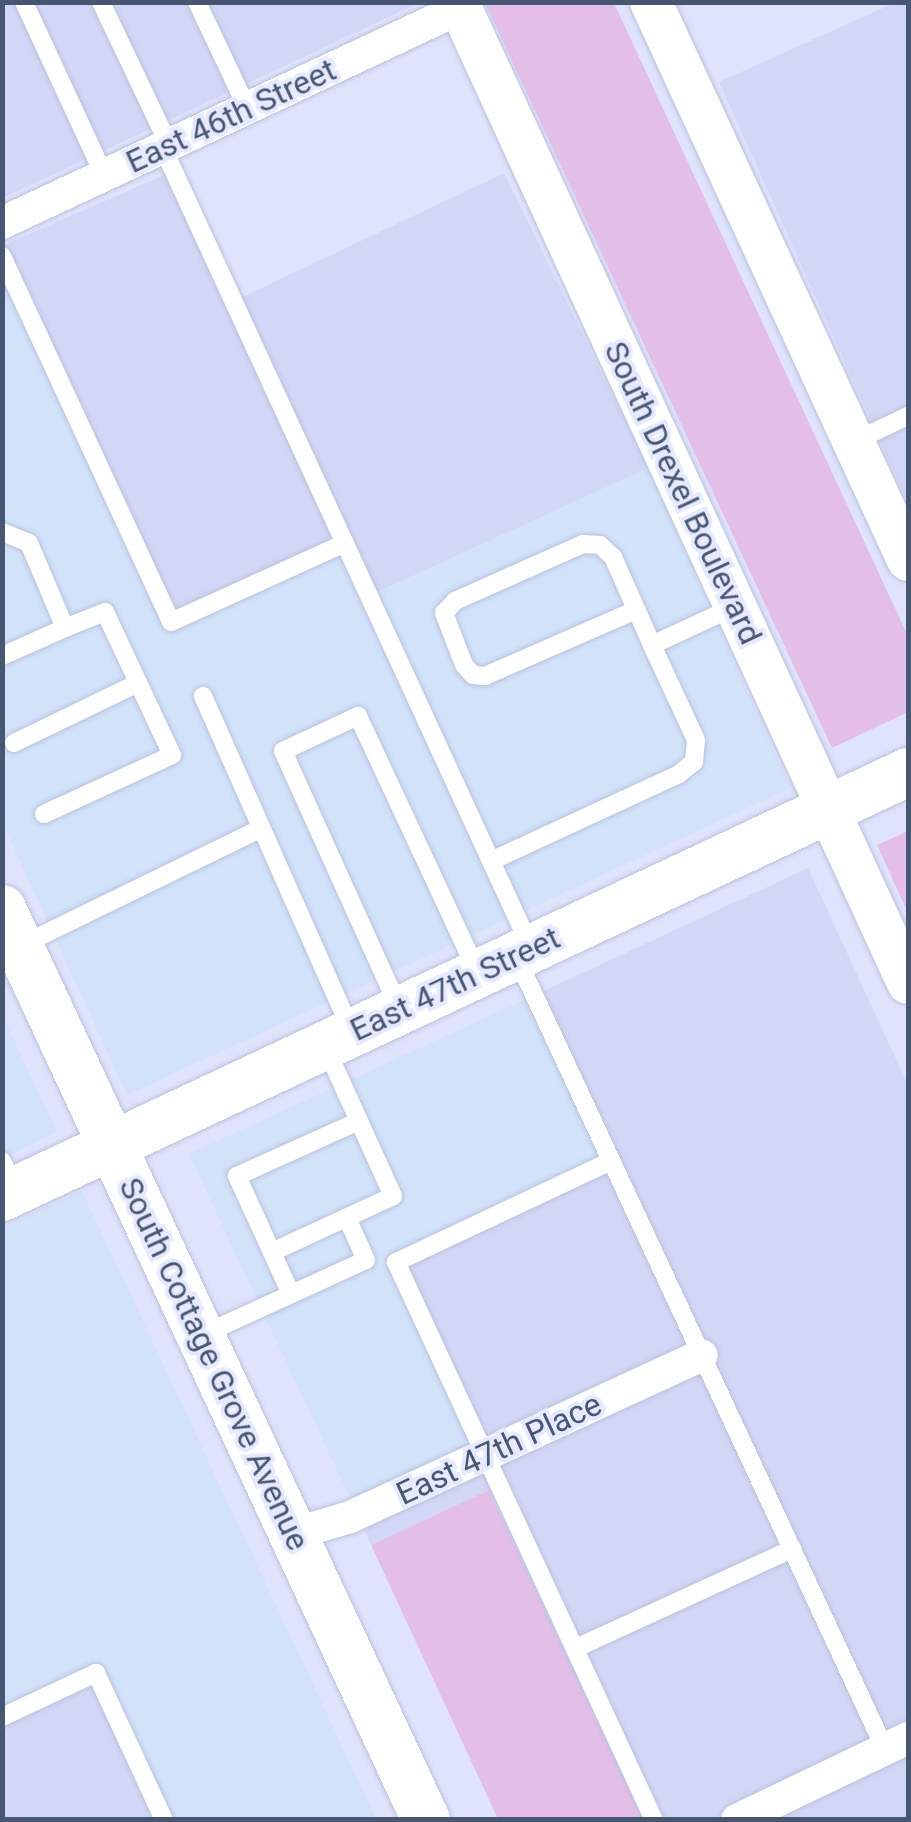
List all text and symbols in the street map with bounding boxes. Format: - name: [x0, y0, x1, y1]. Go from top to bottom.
- street label: East 46th Street: [120, 51, 342, 181]
- street label: South Drexel Boulevard: [596, 336, 770, 650]
- street label: East 47th Street: [344, 919, 566, 1049]
- street label: South Cottage Grove Avenue: [111, 1172, 317, 1556]
- street label: East 47th Place: [390, 1385, 608, 1513]

